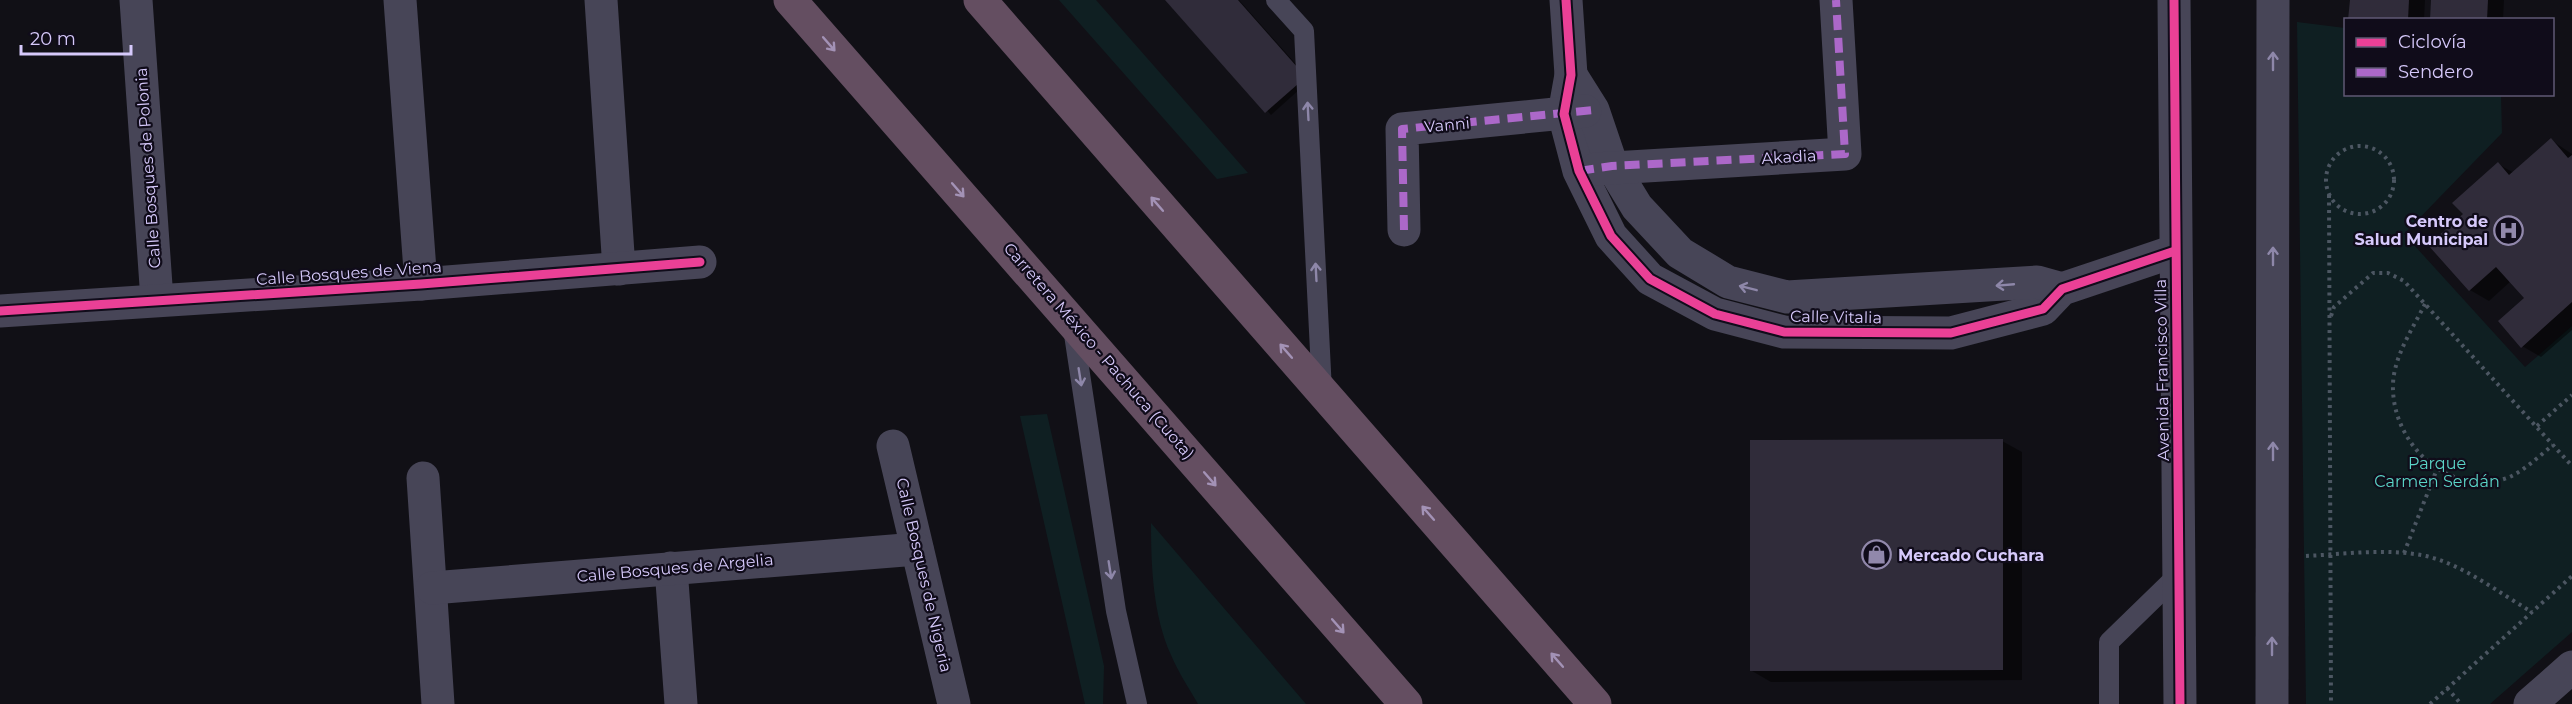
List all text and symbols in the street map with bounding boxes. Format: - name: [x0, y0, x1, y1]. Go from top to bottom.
- scale bar: [21, 18, 130, 56]
- legend: [2344, 18, 2554, 96]
- text: 20 m: [30, 28, 76, 50]
- text: Ciclovía: [2398, 31, 2467, 53]
- one-way arrow: [822, 36, 836, 51]
- one-way arrow: [2267, 51, 2279, 71]
- text: Sendero: [2398, 61, 2473, 83]
- street label: Calle Bosques de Polonia: [132, 67, 164, 269]
- one-way arrow: [1303, 102, 1314, 122]
- street label: Vanni: [1423, 114, 1471, 136]
- street label: Akadia: [1761, 146, 1817, 168]
- one-way arrow: [951, 182, 965, 197]
- one-way arrow: [1151, 196, 1164, 212]
- place label: Centro de Salud Municipal: [2355, 212, 2488, 249]
- hospital icon: Centro de Salud Municipal: [2493, 214, 2525, 246]
- street label: Carretera México - Pachuca (Cuota): [1000, 239, 1198, 463]
- one-way arrow: [2267, 246, 2279, 266]
- street label: Calle Bosques de Viena: [256, 257, 442, 289]
- one-way arrow: [1311, 262, 1322, 282]
- street label: Avenida Francisco Villa: [2151, 279, 2173, 461]
- one-way arrow: [1995, 280, 2015, 291]
- one-way arrow: [1739, 281, 1758, 293]
- street label: Calle Vitalia: [1790, 307, 1882, 327]
- one-way arrow: [1279, 343, 1292, 359]
- one-way arrow: [1075, 367, 1086, 387]
- one-way arrow: [2267, 441, 2279, 461]
- park label: Parque Carmen Serdán: [2374, 454, 2500, 491]
- one-way arrow: [1204, 471, 1217, 487]
- street label: Calle Bosques de Nigeria: [892, 476, 956, 674]
- one-way arrow: [1421, 506, 1435, 521]
- shop icon: Mercado Cuchara: [1861, 539, 1893, 571]
- place label: Mercado Cuchara: [1898, 546, 2044, 565]
- street label: Calle Bosques de Argelia: [576, 550, 774, 586]
- one-way arrow: [1104, 560, 1115, 579]
- one-way arrow: [1331, 619, 1345, 634]
- one-way arrow: [2266, 636, 2278, 656]
- one-way arrow: [1550, 652, 1563, 668]

